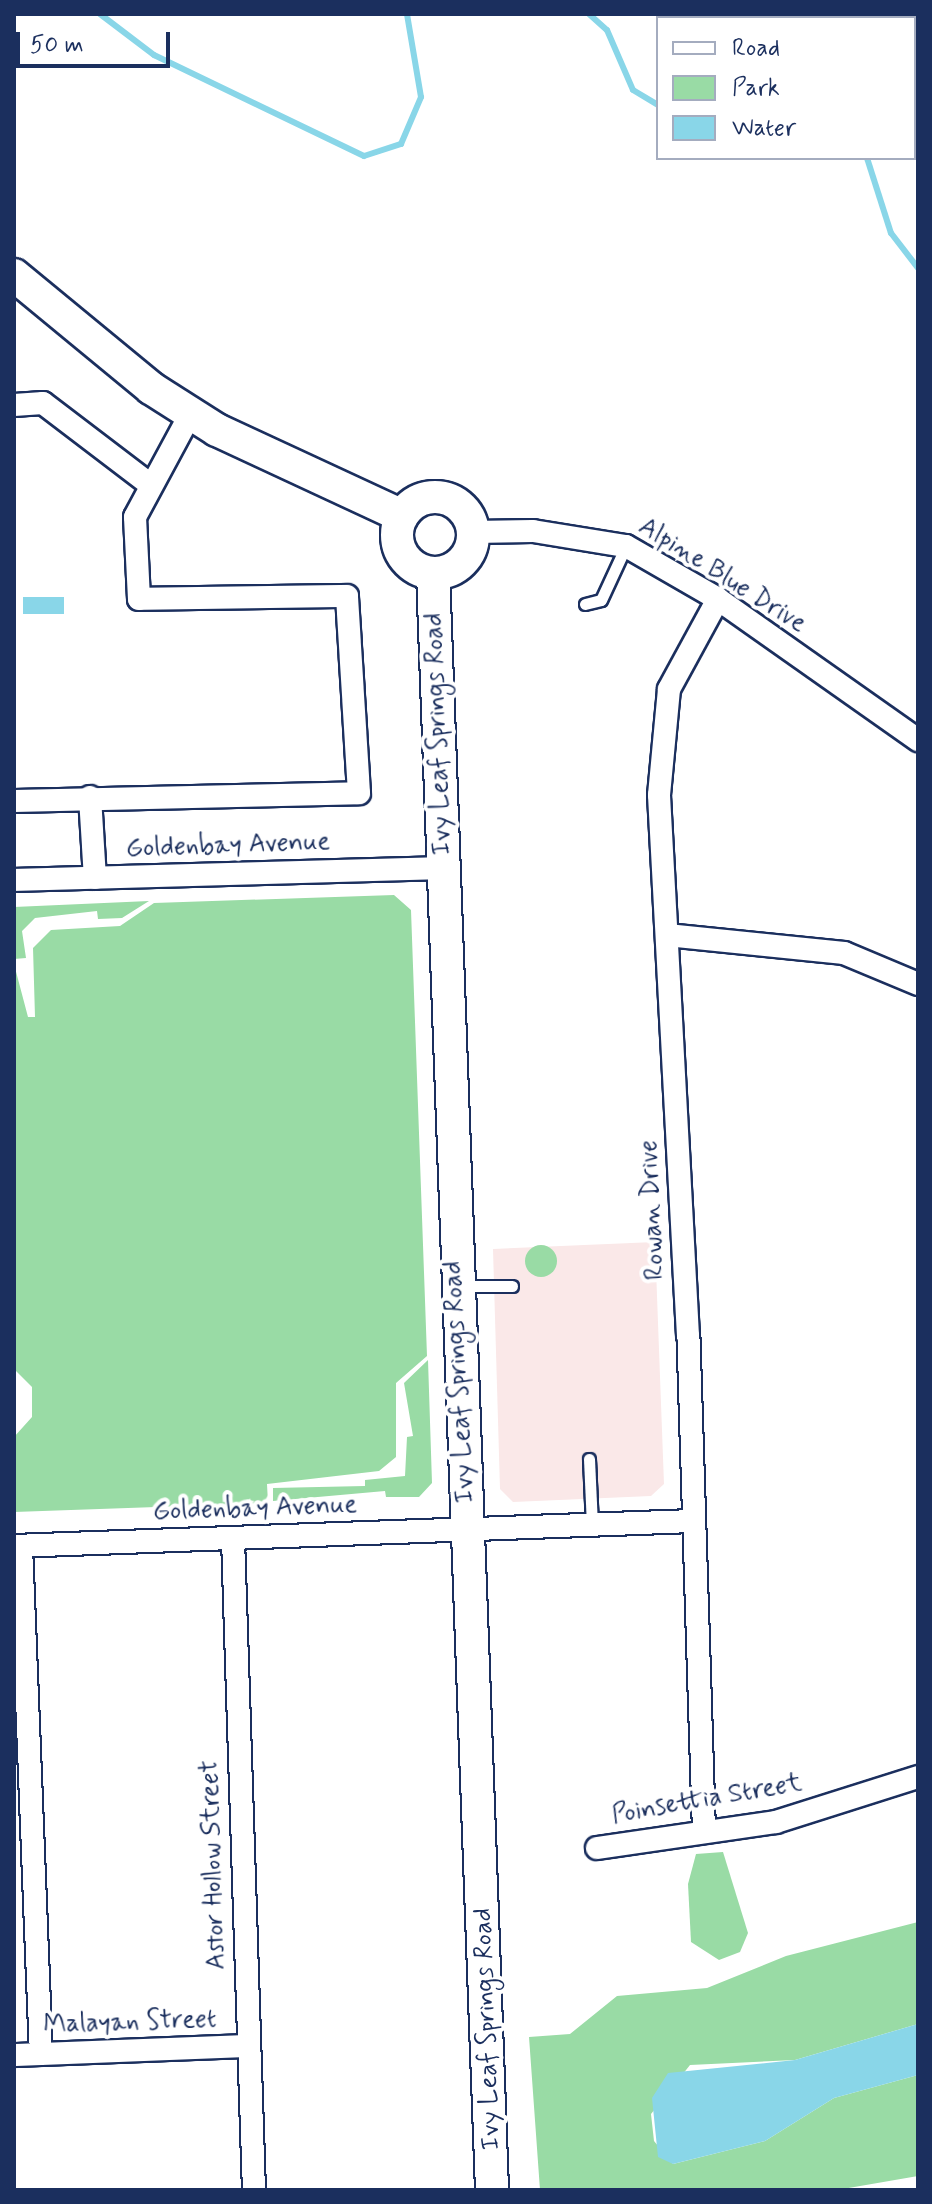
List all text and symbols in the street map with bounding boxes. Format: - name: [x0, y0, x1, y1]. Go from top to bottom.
- scale bar: [20, 16, 174, 66]
- legend: [656, 16, 916, 160]
- text: 50 m: [30, 30, 84, 61]
- text: Road: [732, 33, 780, 64]
- text: Park: [732, 73, 780, 104]
- text: Water: [732, 113, 796, 144]
- street label: Alpine Blue Drive: [633, 512, 811, 640]
- street label: Ivy Leaf Springs Road: [419, 611, 459, 857]
- street label: Goldenbay Avenue: [125, 827, 331, 865]
- street label: Rowan Drive: [634, 1139, 672, 1281]
- street label: Ivy Leaf Springs Road: [438, 1259, 482, 1505]
- street label: Goldenbay Avenue: [152, 1490, 358, 1528]
- street label: Astor Hollow Street: [195, 1758, 233, 1972]
- street label: Poinsettia Street: [610, 1768, 804, 1832]
- street label: Ivy Leaf Springs Road: [468, 1906, 508, 2152]
- street label: Malayan Street: [41, 2004, 219, 2042]

